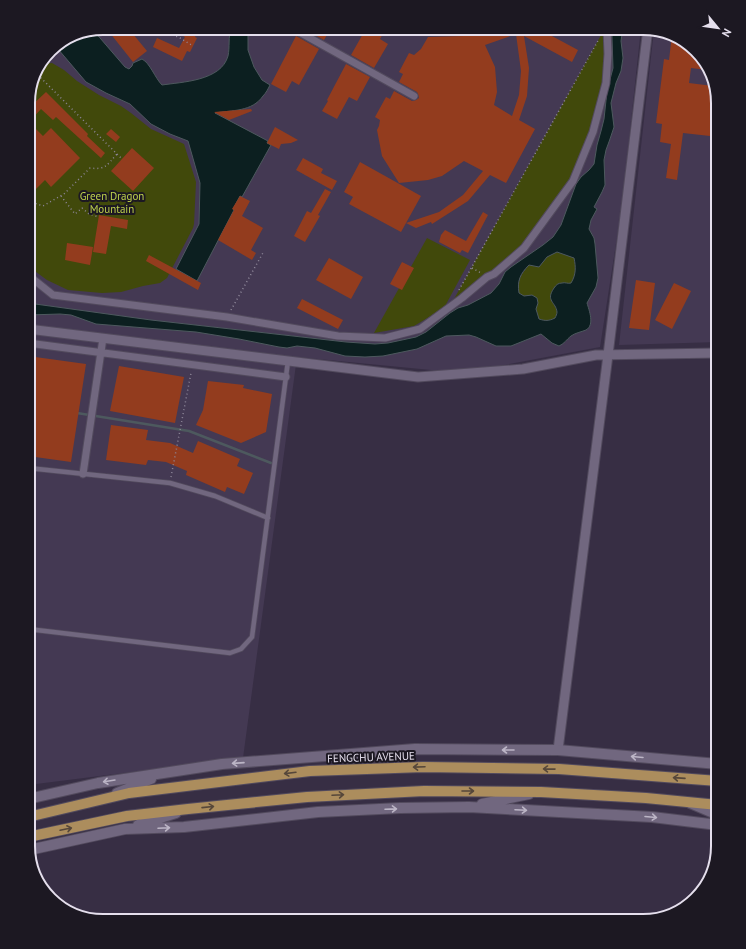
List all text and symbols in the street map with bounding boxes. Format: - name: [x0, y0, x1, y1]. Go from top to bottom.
- north arrow: [698, 8, 738, 48]
- text: N: [719, 26, 735, 39]
- park label: Green Dragon Mountain: [80, 189, 144, 216]
- one-way arrow: [502, 746, 515, 754]
- street label: FENGCHU AVENUE: [327, 748, 415, 766]
- one-way arrow: [631, 753, 644, 760]
- one-way arrow: [232, 759, 245, 766]
- one-way arrow: [413, 763, 426, 771]
- one-way arrow: [543, 765, 556, 773]
- one-way arrow: [284, 770, 297, 777]
- one-way arrow: [673, 774, 686, 781]
- one-way arrow: [103, 778, 116, 786]
- one-way arrow: [461, 787, 474, 795]
- one-way arrow: [331, 791, 344, 799]
- one-way arrow: [201, 803, 214, 811]
- one-way arrow: [384, 805, 397, 813]
- one-way arrow: [514, 806, 527, 814]
- one-way arrow: [644, 814, 657, 821]
- one-way arrow: [157, 824, 170, 831]
- one-way arrow: [59, 825, 72, 833]

